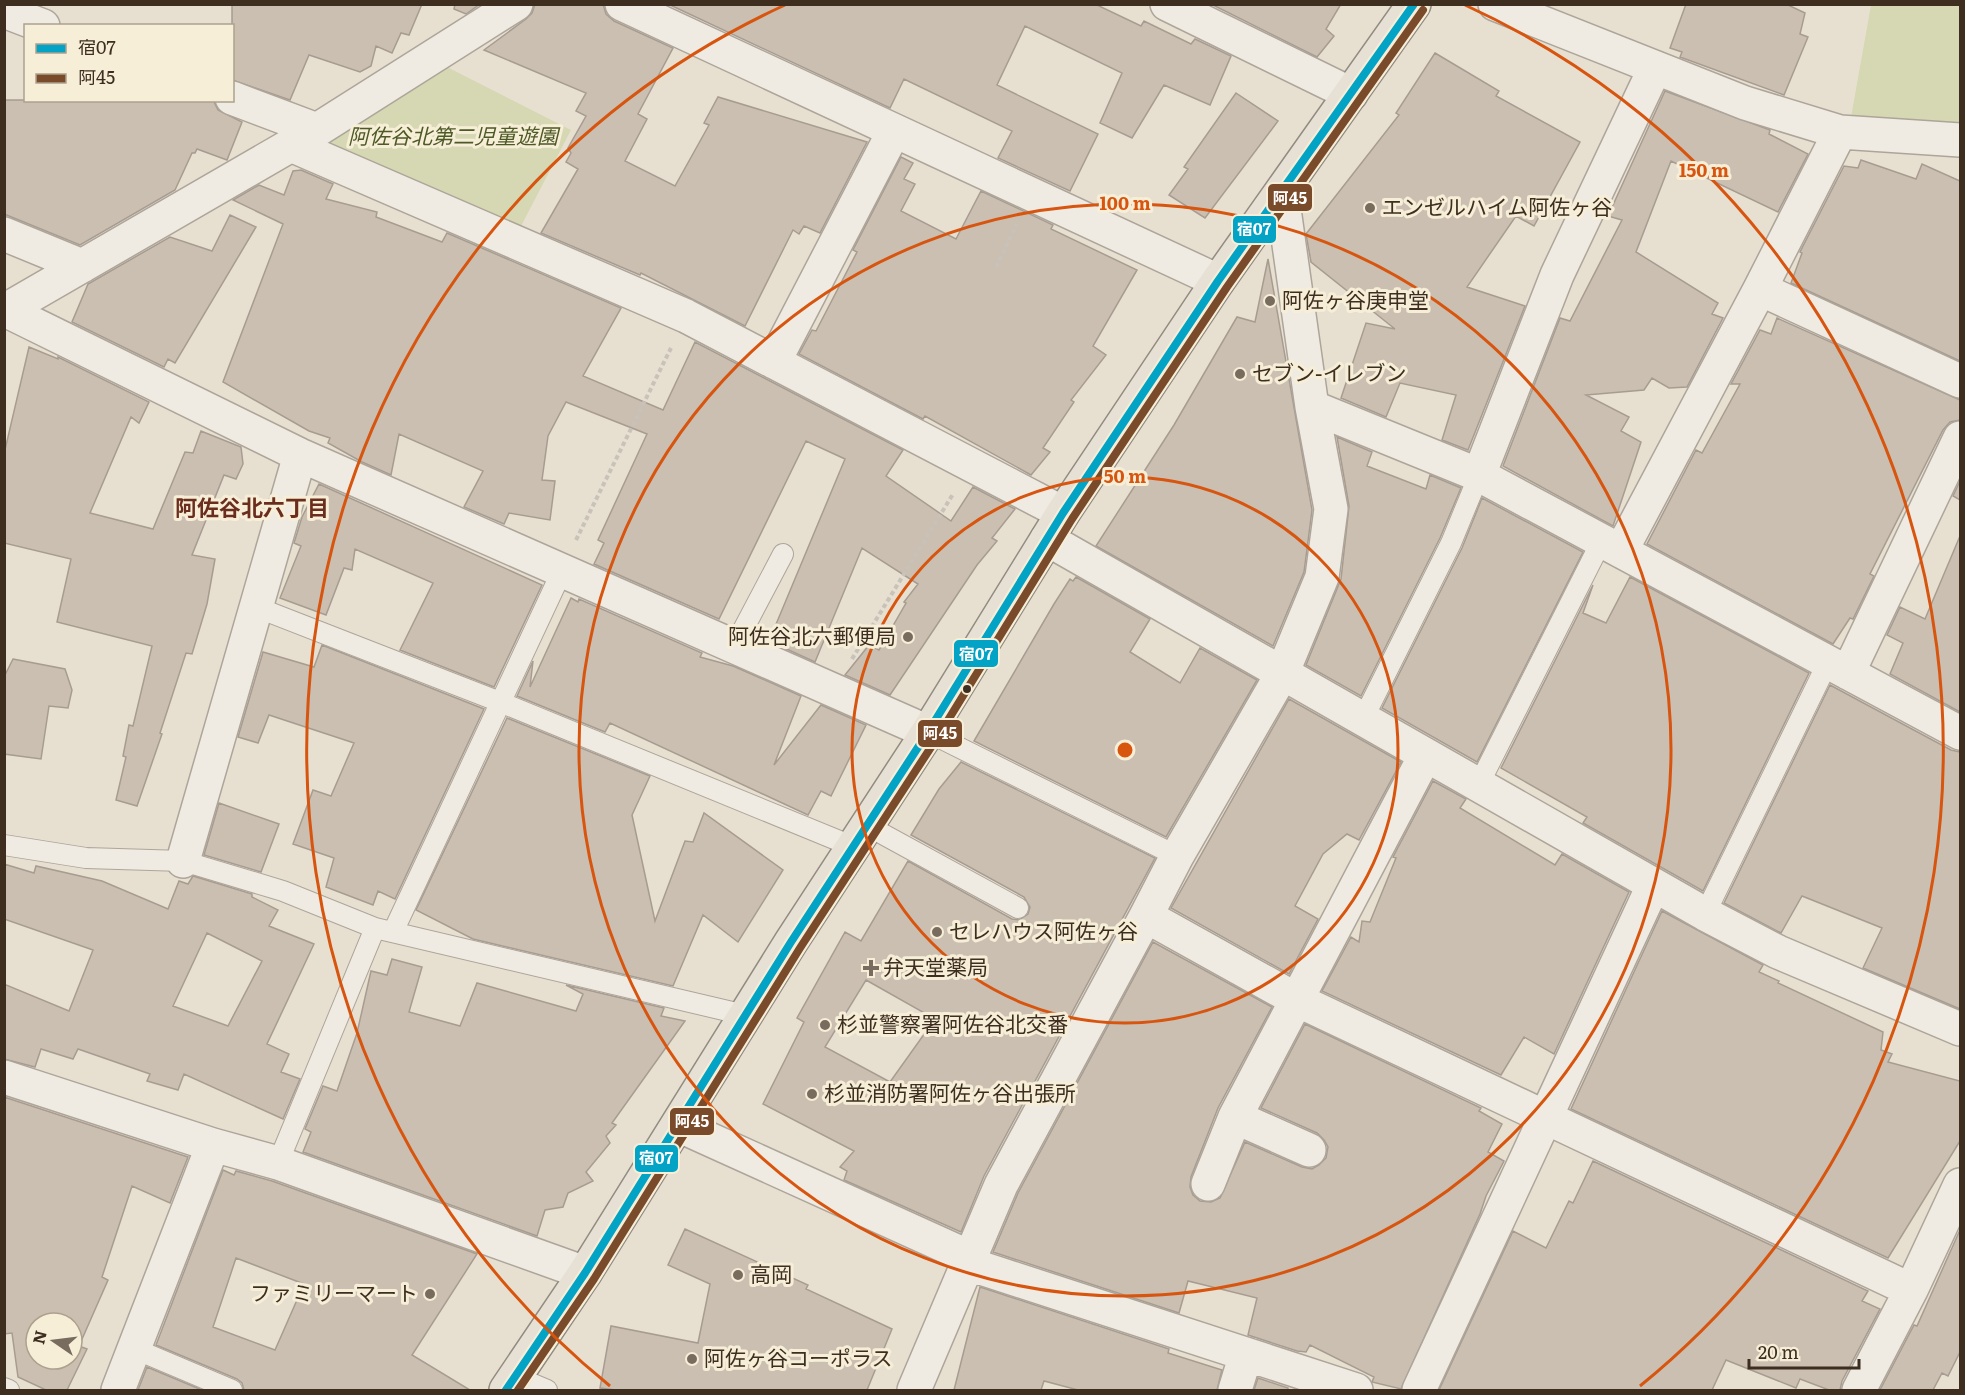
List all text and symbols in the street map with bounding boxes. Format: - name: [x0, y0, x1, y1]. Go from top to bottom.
- legend: [24, 24, 234, 102]
- text: 宿07: [78, 33, 116, 60]
- text: 阿45: [78, 63, 115, 90]
- park label: 阿佐谷北第二児童遊園: [348, 119, 561, 150]
- text: 150 m: [1679, 156, 1729, 183]
- line badge: 阿45: [1267, 183, 1313, 212]
- text: 阿45: [1273, 185, 1307, 209]
- text: 100 m: [1099, 189, 1151, 216]
- place label: エンゼルハイム阿佐ヶ谷: [1382, 190, 1612, 221]
- marker: エンゼルハイム阿佐ヶ谷: [1363, 201, 1377, 215]
- line badge: 宿07: [1232, 215, 1277, 244]
- text: 宿07: [1237, 216, 1272, 240]
- place label: 阿佐ヶ谷庚申堂: [1282, 283, 1429, 314]
- marker: 阿佐ヶ谷庚申堂: [1263, 294, 1277, 308]
- place label: セブン-イレブン: [1252, 356, 1406, 387]
- marker: セブン-イレブン: [1233, 367, 1247, 381]
- text: 50 m: [1104, 462, 1146, 489]
- district label: 阿佐谷北六丁目: [175, 490, 329, 523]
- place label: 阿佐谷北六郵便局: [728, 619, 896, 650]
- marker: 阿佐谷北六郵便局: [901, 630, 915, 644]
- line badge: 宿07: [953, 639, 999, 668]
- text: 宿07: [959, 641, 994, 665]
- unlabelled marker: [961, 683, 973, 695]
- line badge: 阿45: [917, 719, 963, 748]
- text: 阿45: [923, 720, 957, 744]
- centre of rings: [1115, 740, 1135, 760]
- place label: セレハウス阿佐ヶ谷: [949, 914, 1138, 945]
- marker: セレハウス阿佐ヶ谷: [930, 925, 944, 939]
- place label: 弁天堂薬局: [883, 950, 988, 981]
- marker: 弁天堂薬局: [864, 961, 878, 975]
- place label: 杉並警察署阿佐谷北交番: [837, 1007, 1068, 1038]
- marker: 杉並警察署阿佐谷北交番: [818, 1018, 832, 1032]
- place label: 杉並消防署阿佐ヶ谷出張所: [824, 1076, 1076, 1107]
- marker: 杉並消防署阿佐ヶ谷出張所: [805, 1087, 819, 1101]
- line badge: 阿45: [669, 1107, 715, 1136]
- text: 阿45: [675, 1108, 709, 1132]
- line badge: 宿07: [634, 1144, 679, 1173]
- text: 宿07: [639, 1145, 674, 1169]
- place label: 高岡: [750, 1257, 792, 1288]
- marker: 高岡: [731, 1268, 745, 1282]
- place label: ファミリーマート: [250, 1276, 418, 1307]
- marker: ファミリーマート: [423, 1287, 437, 1301]
- north arrow: [24, 1311, 84, 1371]
- text: N: [25, 1328, 52, 1347]
- scale bar: [1749, 1332, 1858, 1370]
- text: 20 m: [1758, 1338, 1799, 1365]
- place label: 阿佐ヶ谷コーポラス: [704, 1341, 893, 1372]
- marker: 阿佐ヶ谷コーポラス: [685, 1352, 699, 1366]

